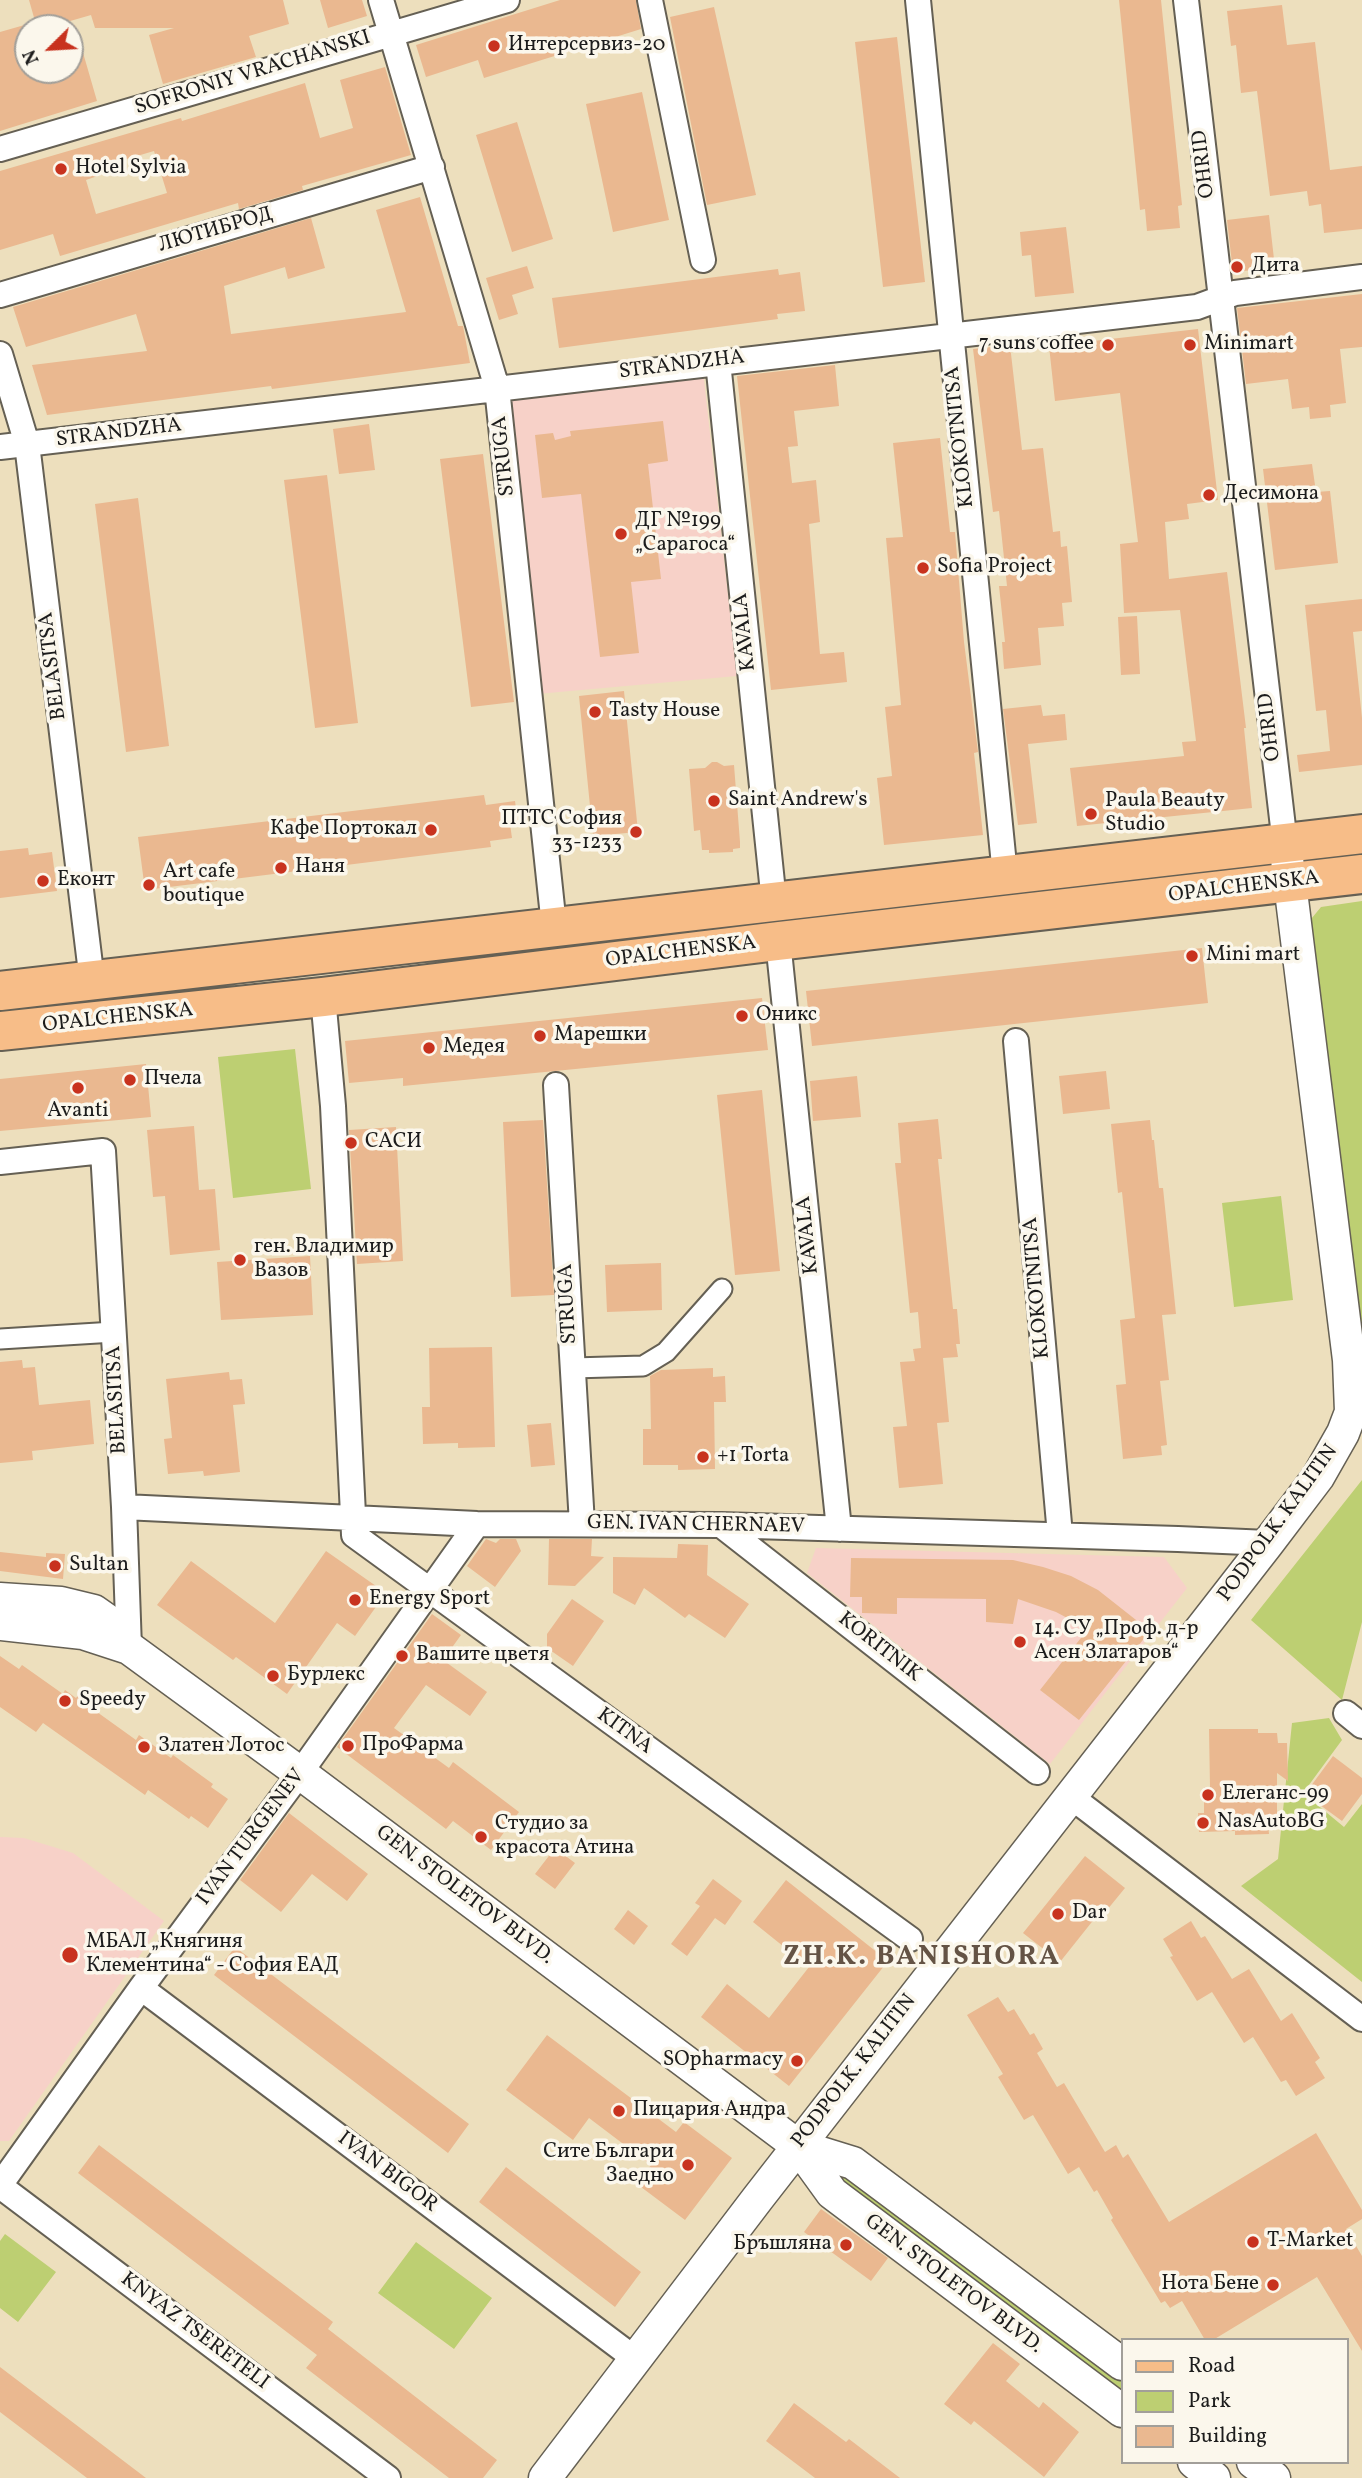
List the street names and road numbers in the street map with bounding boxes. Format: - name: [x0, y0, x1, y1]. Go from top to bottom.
- street label: SOFRONIY VRACHANSKI: [132, 26, 374, 122]
- street label: OHRID: [1188, 129, 1222, 199]
- street label: ЛЮТИБРОД: [156, 203, 276, 259]
- street label: STRANDZHA: [618, 346, 746, 386]
- street label: KLOKOTNITSA: [941, 365, 981, 509]
- street label: STRANDZHA: [55, 414, 183, 454]
- street label: STRUGA: [488, 415, 522, 497]
- street label: KAVALA: [729, 592, 763, 672]
- street label: BELASITSA: [35, 611, 73, 721]
- street label: OHRID: [1254, 692, 1288, 762]
- street label: OPALCHENSKA: [1167, 866, 1321, 910]
- street label: OPALCHENSKA: [604, 931, 758, 975]
- street label: OPALCHENSKA: [41, 999, 195, 1039]
- street label: KAVALA: [792, 1195, 826, 1275]
- street label: KLOKOTNITSA: [1019, 1216, 1057, 1360]
- street label: STRUGA: [554, 1263, 584, 1345]
- street label: BELASITSA: [103, 1345, 133, 1455]
- street label: PODPOLK. KALITIN: [1214, 1441, 1344, 1607]
- street label: GEN. IVAN CHERNAEV: [587, 1512, 805, 1540]
- street label: KORITNIK: [832, 1608, 926, 1688]
- street label: KITNA: [591, 1703, 657, 1761]
- street label: IVAN TURGENEV: [192, 1765, 312, 1911]
- street label: GEN. STOLETOV BLVD.: [370, 1821, 558, 1971]
- street label: PODPOLK. KALITIN: [787, 1990, 923, 2154]
- street label: IVAN BIGOR: [332, 2127, 442, 2219]
- street label: GEN. STOLETOV BLVD.: [859, 2210, 1047, 2360]
- street label: KNYAZ TSERETELI: [115, 2268, 273, 2396]

